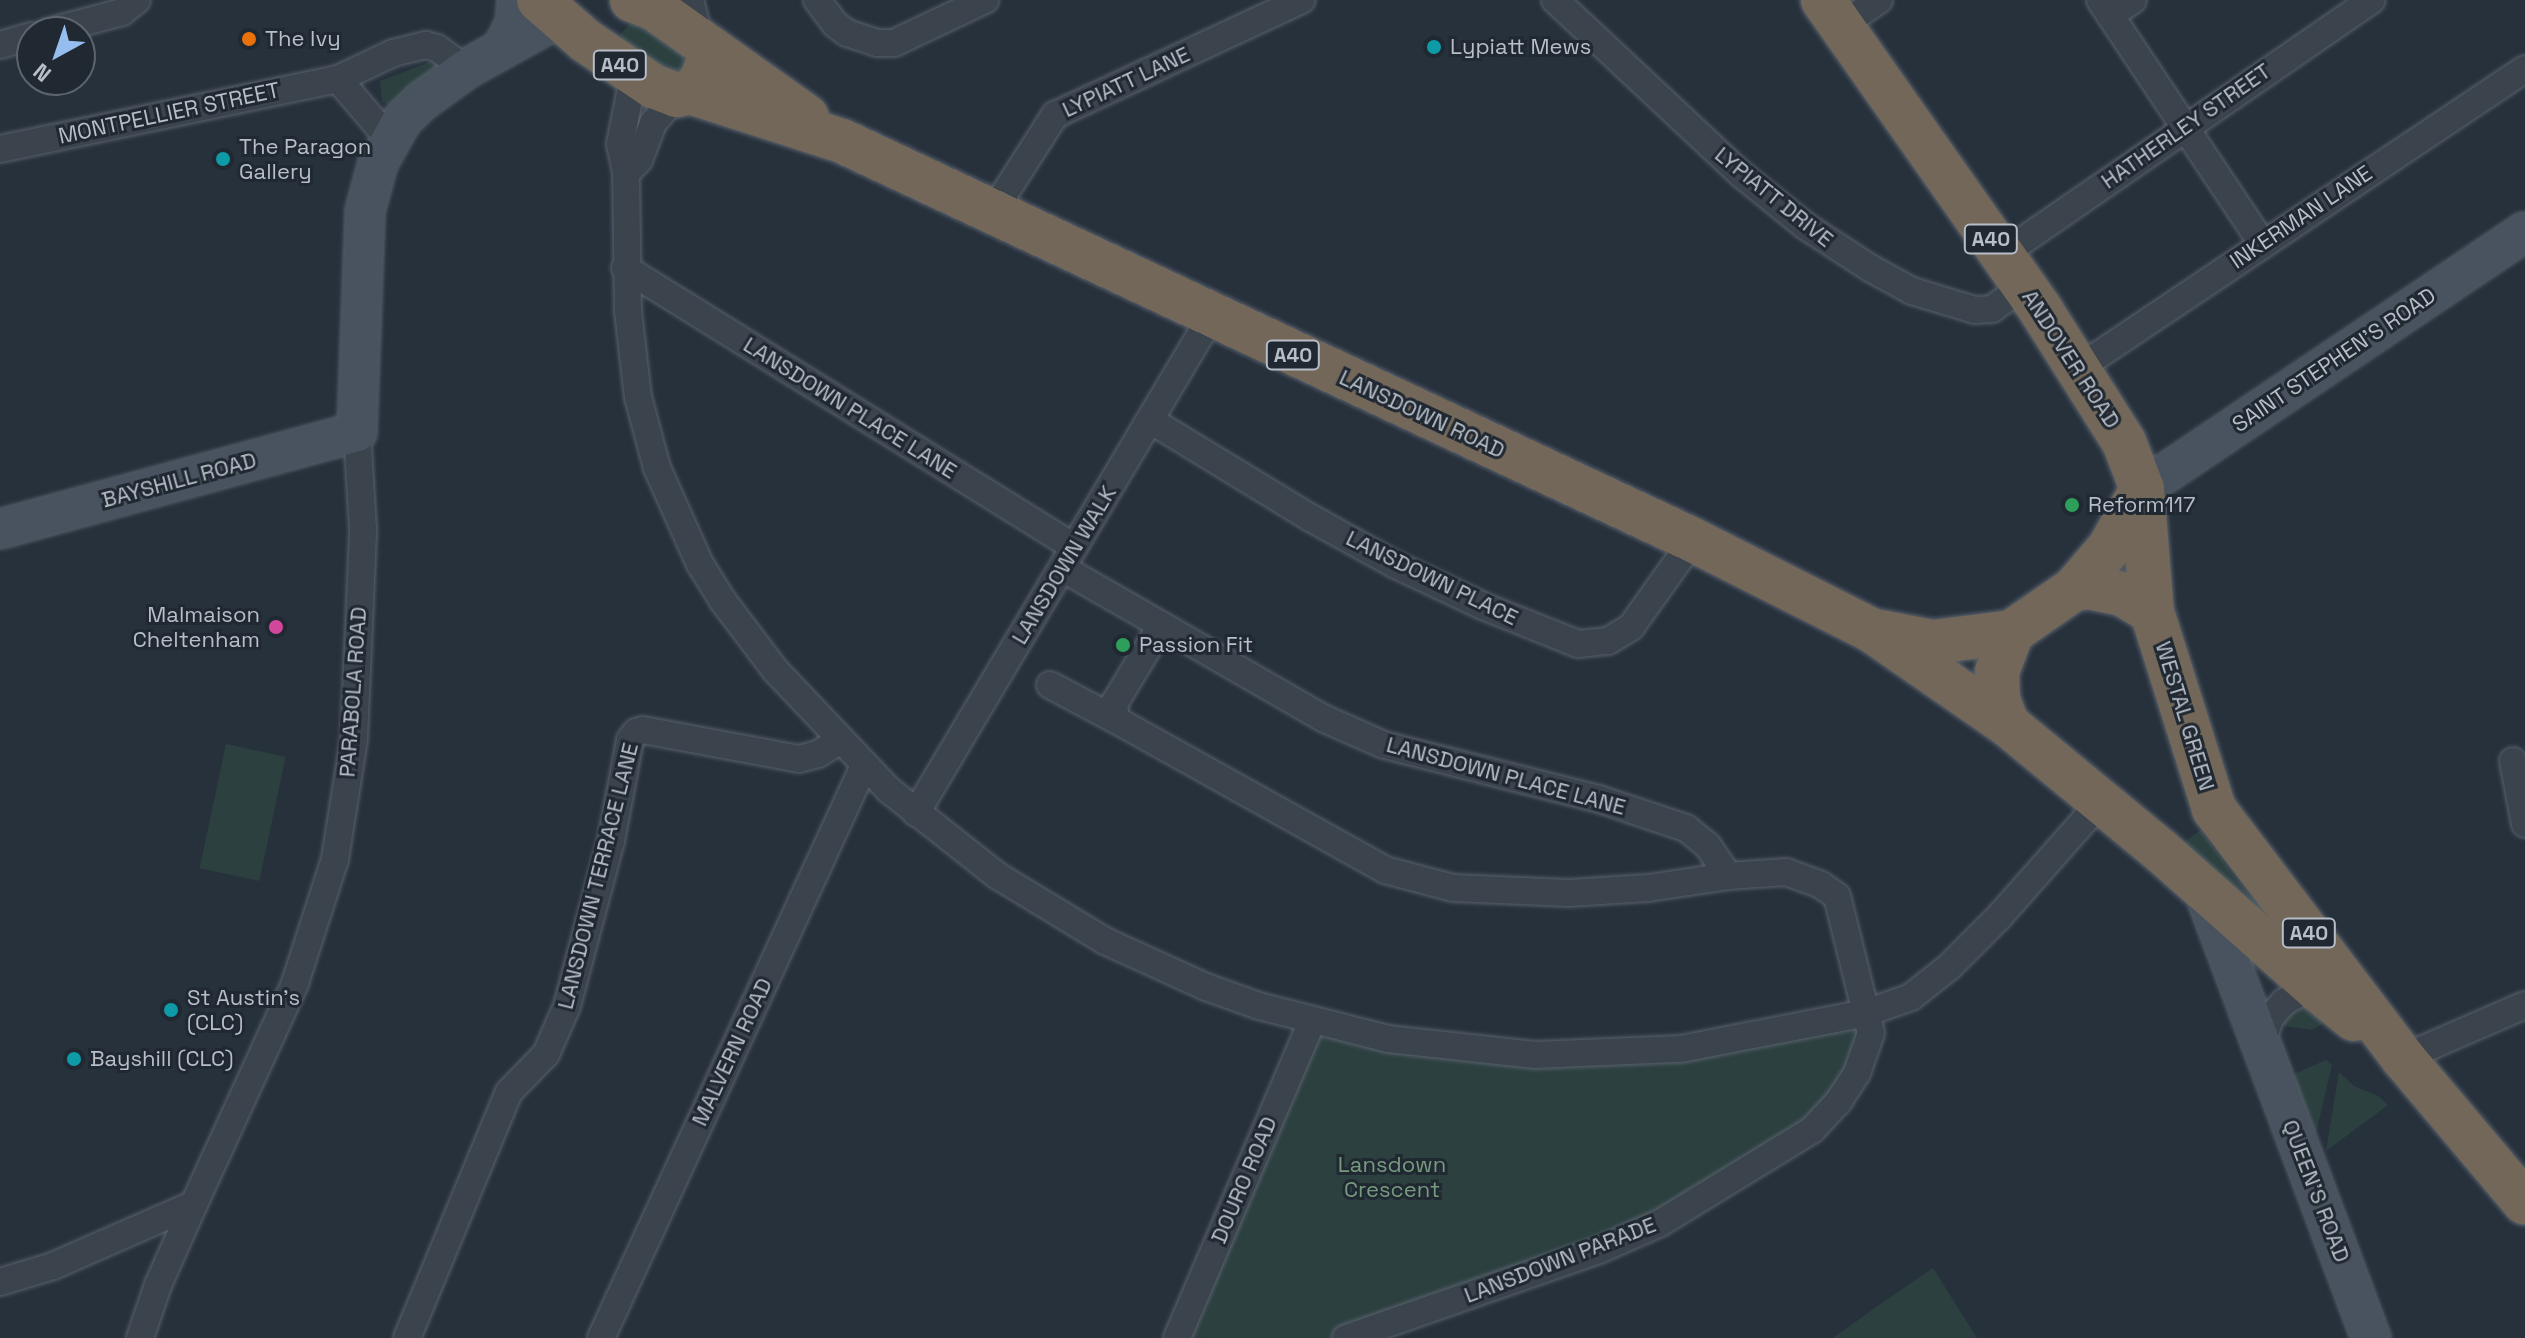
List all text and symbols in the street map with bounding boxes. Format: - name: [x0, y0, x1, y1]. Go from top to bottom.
- north arrow: [16, 16, 96, 96]
- place label: The Ivy: [265, 26, 341, 52]
- marker: The Ivy: [240, 30, 258, 48]
- place label: Lypiatt Mews: [1450, 34, 1591, 60]
- marker: Lypiatt Mews: [1425, 38, 1443, 56]
- street label: LYPIATT LANE: [1058, 41, 1194, 123]
- road number: A40: [592, 49, 648, 81]
- text: N: [27, 57, 57, 88]
- street label: HATHERLEY STREET: [2096, 58, 2276, 194]
- street label: MONTPELLIER STREET: [56, 77, 282, 149]
- place label: The Paragon Gallery: [239, 133, 371, 184]
- street label: LYPIATT DRIVE: [1709, 141, 1839, 253]
- marker: The Paragon Gallery: [214, 150, 232, 168]
- street label: INKERMAN LANE: [2225, 160, 2377, 274]
- road number: A40: [1963, 223, 2019, 255]
- street label: SAINT STEPHEN'S ROAD: [2227, 282, 2441, 438]
- street label: ANDOVER ROAD: [2016, 285, 2126, 433]
- street label: LANSDOWN PLACE LANE: [739, 332, 961, 484]
- road number: A40: [1265, 339, 1321, 371]
- street label: LANSDOWN ROAD: [1335, 364, 1509, 464]
- street label: BAYSHILL ROAD: [99, 447, 259, 513]
- street label: LANSDOWN WALK: [1006, 481, 1122, 649]
- place label: Reform117: [2088, 492, 2195, 518]
- marker: Reform117: [2063, 496, 2081, 514]
- street label: LANSDOWN PLACE: [1342, 525, 1522, 631]
- place label: Malmaison Cheltenham: [133, 601, 260, 652]
- street label: PARABOLA ROAD: [334, 606, 372, 778]
- marker: Malmaison Cheltenham: [267, 618, 285, 636]
- place label: Passion Fit: [1139, 632, 1253, 658]
- marker: Passion Fit: [1114, 636, 1132, 654]
- street label: WESTAL GREEN: [2150, 638, 2220, 794]
- street label: LANSDOWN PLACE LANE: [1384, 731, 1628, 821]
- street label: LANSDOWN TERRACE LANE: [552, 740, 644, 1012]
- road number: A40: [2281, 917, 2337, 949]
- street label: MALVERN ROAD: [686, 974, 778, 1130]
- place label: St Austin's (CLC): [187, 984, 300, 1036]
- marker: St Austin's (CLC): [162, 1001, 180, 1019]
- place label: Bayshill (CLC): [90, 1046, 234, 1072]
- marker: Bayshill (CLC): [65, 1050, 83, 1068]
- street label: DOURO ROAD: [1205, 1113, 1283, 1247]
- street label: QUEEN'S ROAD: [2277, 1116, 2355, 1266]
- park label: Lansdown Crescent: [1338, 1151, 1446, 1202]
- street label: LANSDOWN PARADE: [1460, 1211, 1660, 1309]

